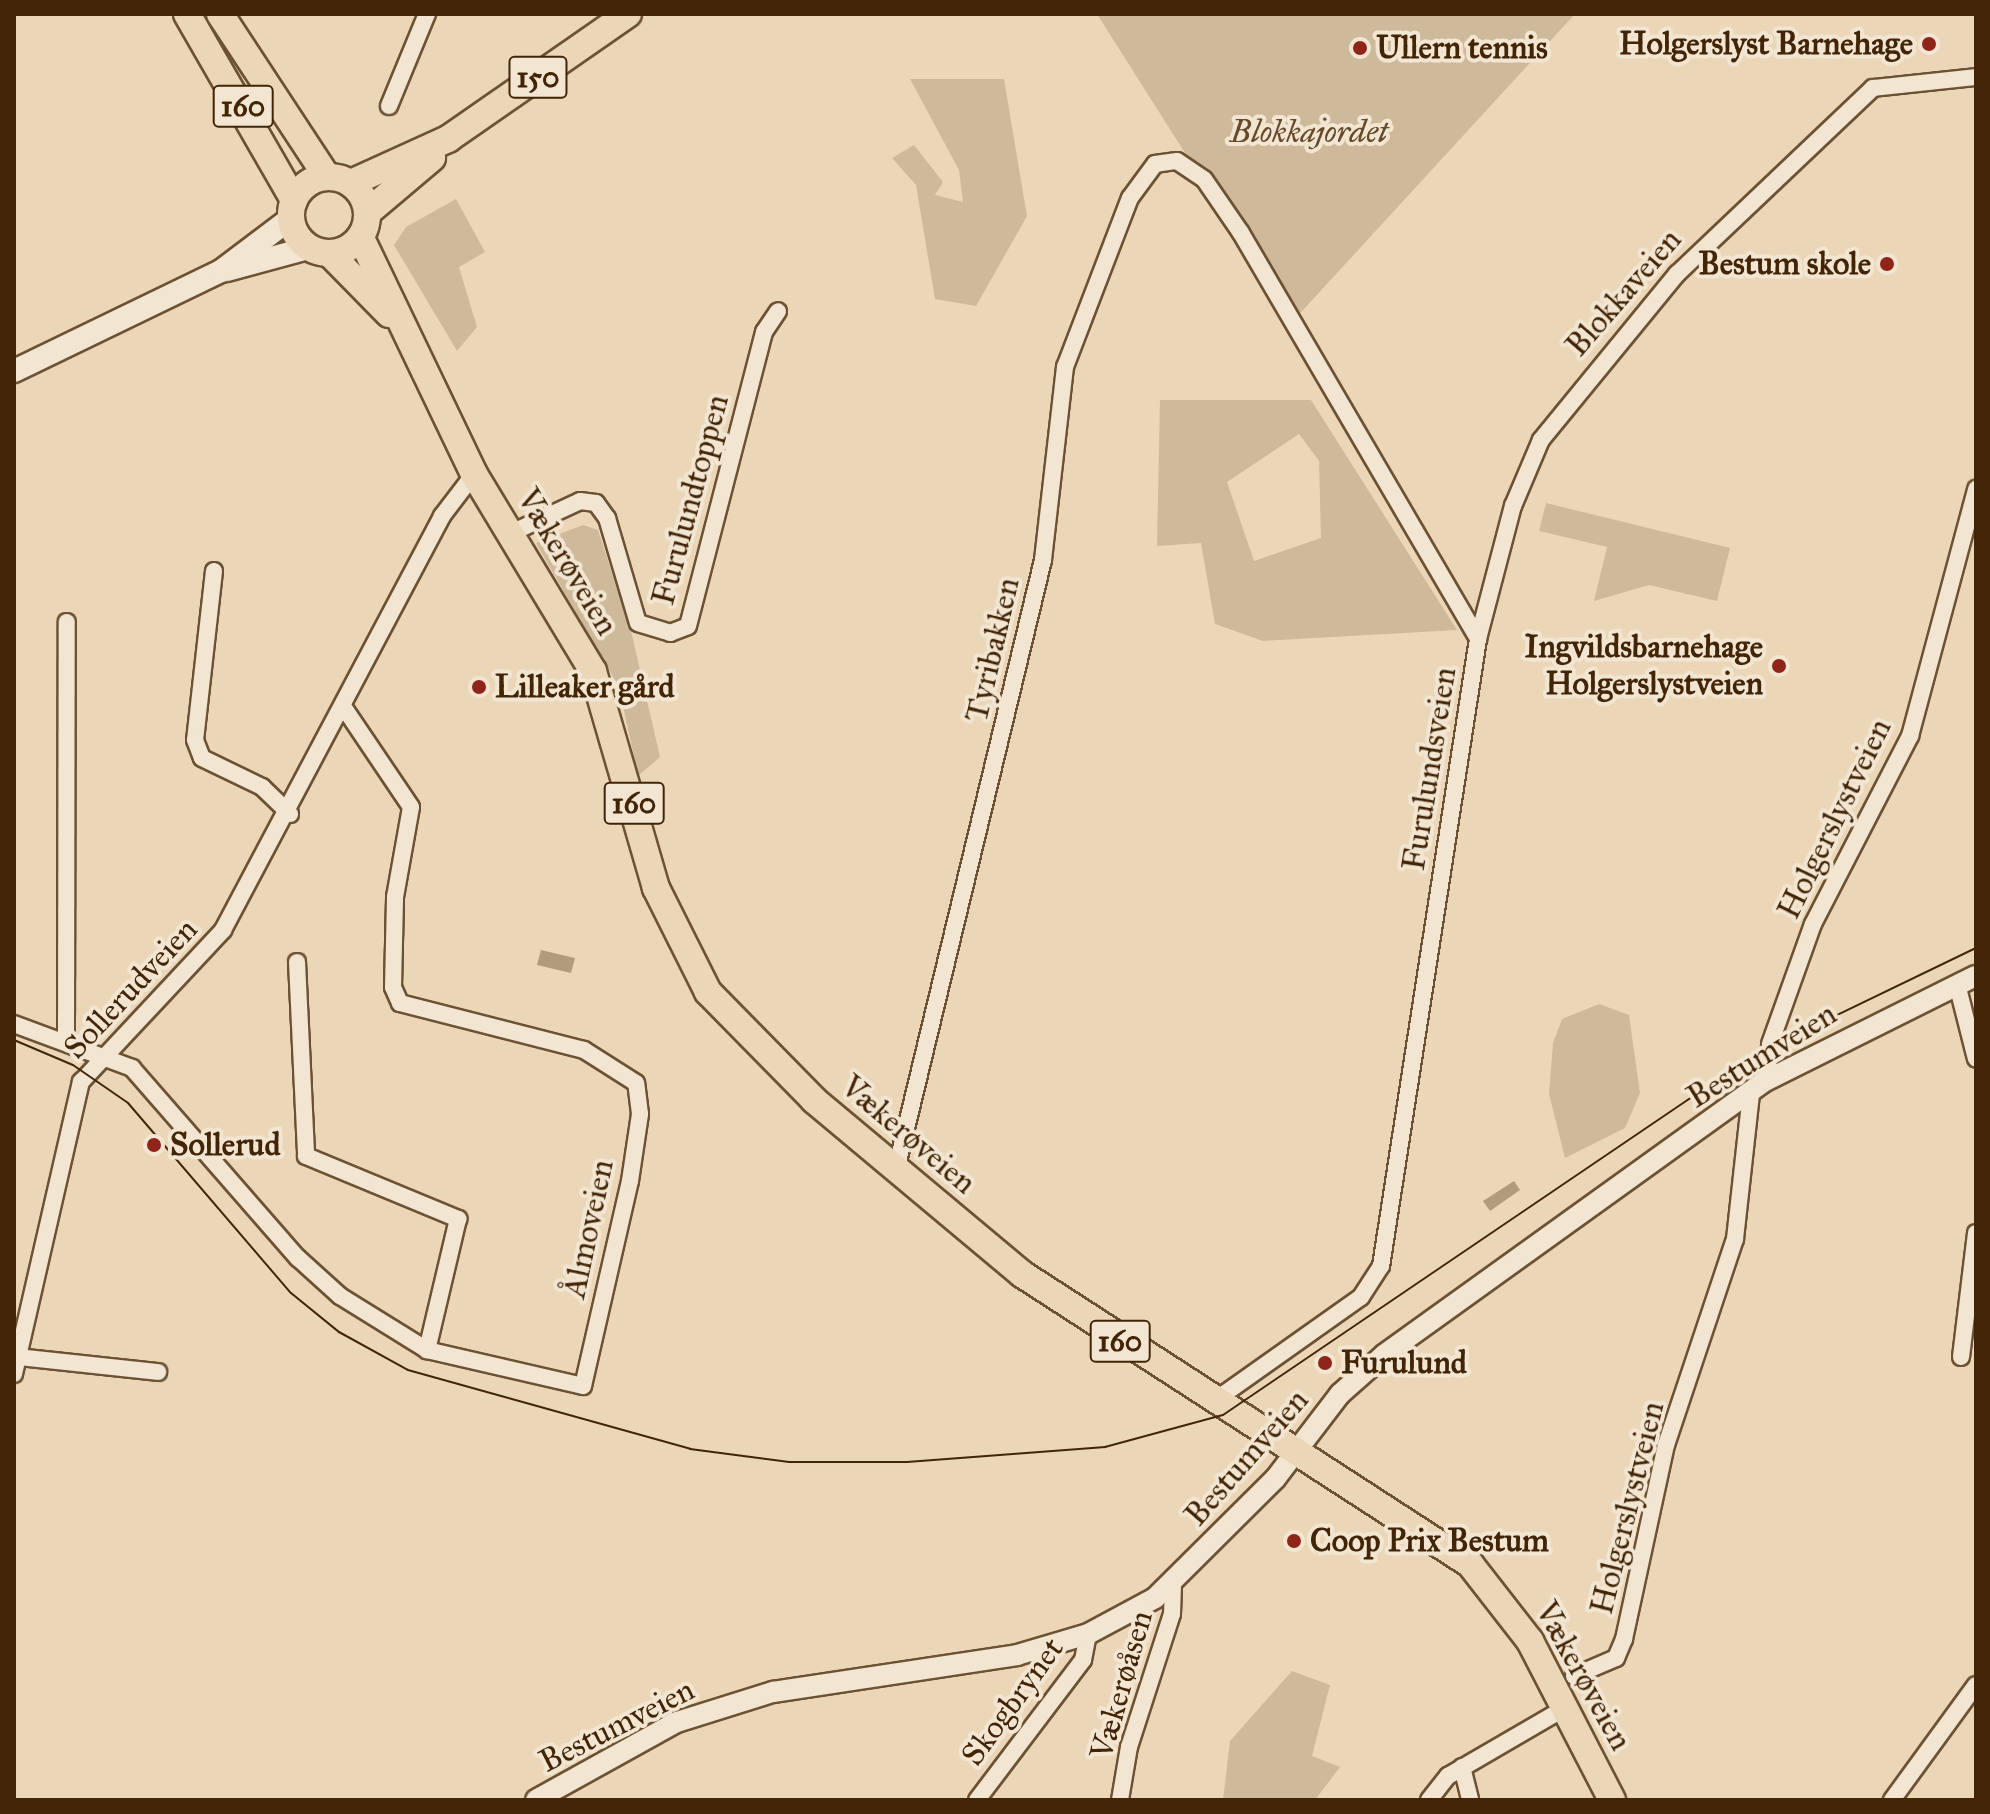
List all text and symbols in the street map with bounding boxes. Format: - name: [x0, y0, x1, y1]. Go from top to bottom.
- place label: Holgerslyst Barnehage: [1619, 25, 1913, 63]
- place label: Ullern tennis: [1376, 29, 1548, 67]
- marker: Holgerslyst Barnehage: [1920, 35, 1938, 53]
- marker: Ullern tennis: [1351, 39, 1369, 57]
- road number: 150: [508, 51, 568, 103]
- road number: 160: [211, 80, 275, 132]
- park label: Blokkajordet: [1230, 113, 1388, 151]
- street label: Blokkaveien: [1558, 221, 1690, 365]
- place label: Bestum skole: [1698, 245, 1871, 283]
- marker: Bestum skole: [1878, 255, 1896, 273]
- street label: Furulundtoppen: [644, 391, 738, 609]
- street label: Vækerøveien: [508, 482, 626, 642]
- street label: Tyribakken: [958, 574, 1028, 726]
- place label: Ingvildsbarnehage Holgerslystveien: [1525, 629, 1763, 704]
- marker: Ingvildsbarnehage Holgerslystveien: [1770, 657, 1788, 675]
- street label: Furulundsveien: [1395, 665, 1465, 873]
- place label: Lilleaker gård: [495, 668, 675, 706]
- marker: Lilleaker gård: [470, 678, 488, 696]
- street label: Holgerslystveien: [1770, 713, 1900, 925]
- road number: 160: [602, 777, 666, 829]
- street label: Sollerudveien: [56, 911, 206, 1067]
- street label: Bestumveien: [1680, 995, 1844, 1117]
- street label: Vækerøveien: [833, 1068, 983, 1202]
- place label: Sollerud: [170, 1126, 280, 1164]
- marker: Sollerud: [145, 1136, 163, 1154]
- street label: Ålmoveien: [556, 1156, 622, 1302]
- road number: 160: [1088, 1315, 1152, 1367]
- place label: Furulund: [1341, 1344, 1467, 1382]
- marker: Furulund: [1316, 1354, 1334, 1372]
- street label: Bestumveien: [1177, 1382, 1317, 1534]
- street label: Holgerslystveien: [1583, 1398, 1673, 1618]
- place label: Coop Prix Bestum: [1310, 1522, 1549, 1560]
- marker: Coop Prix Bestum: [1285, 1532, 1303, 1550]
- street label: Vækerøveien: [1526, 1595, 1640, 1757]
- street label: Vækerøåsen: [1083, 1606, 1161, 1764]
- street label: Skogbrynet: [954, 1631, 1072, 1773]
- street label: Bestumveien: [533, 1671, 701, 1781]

